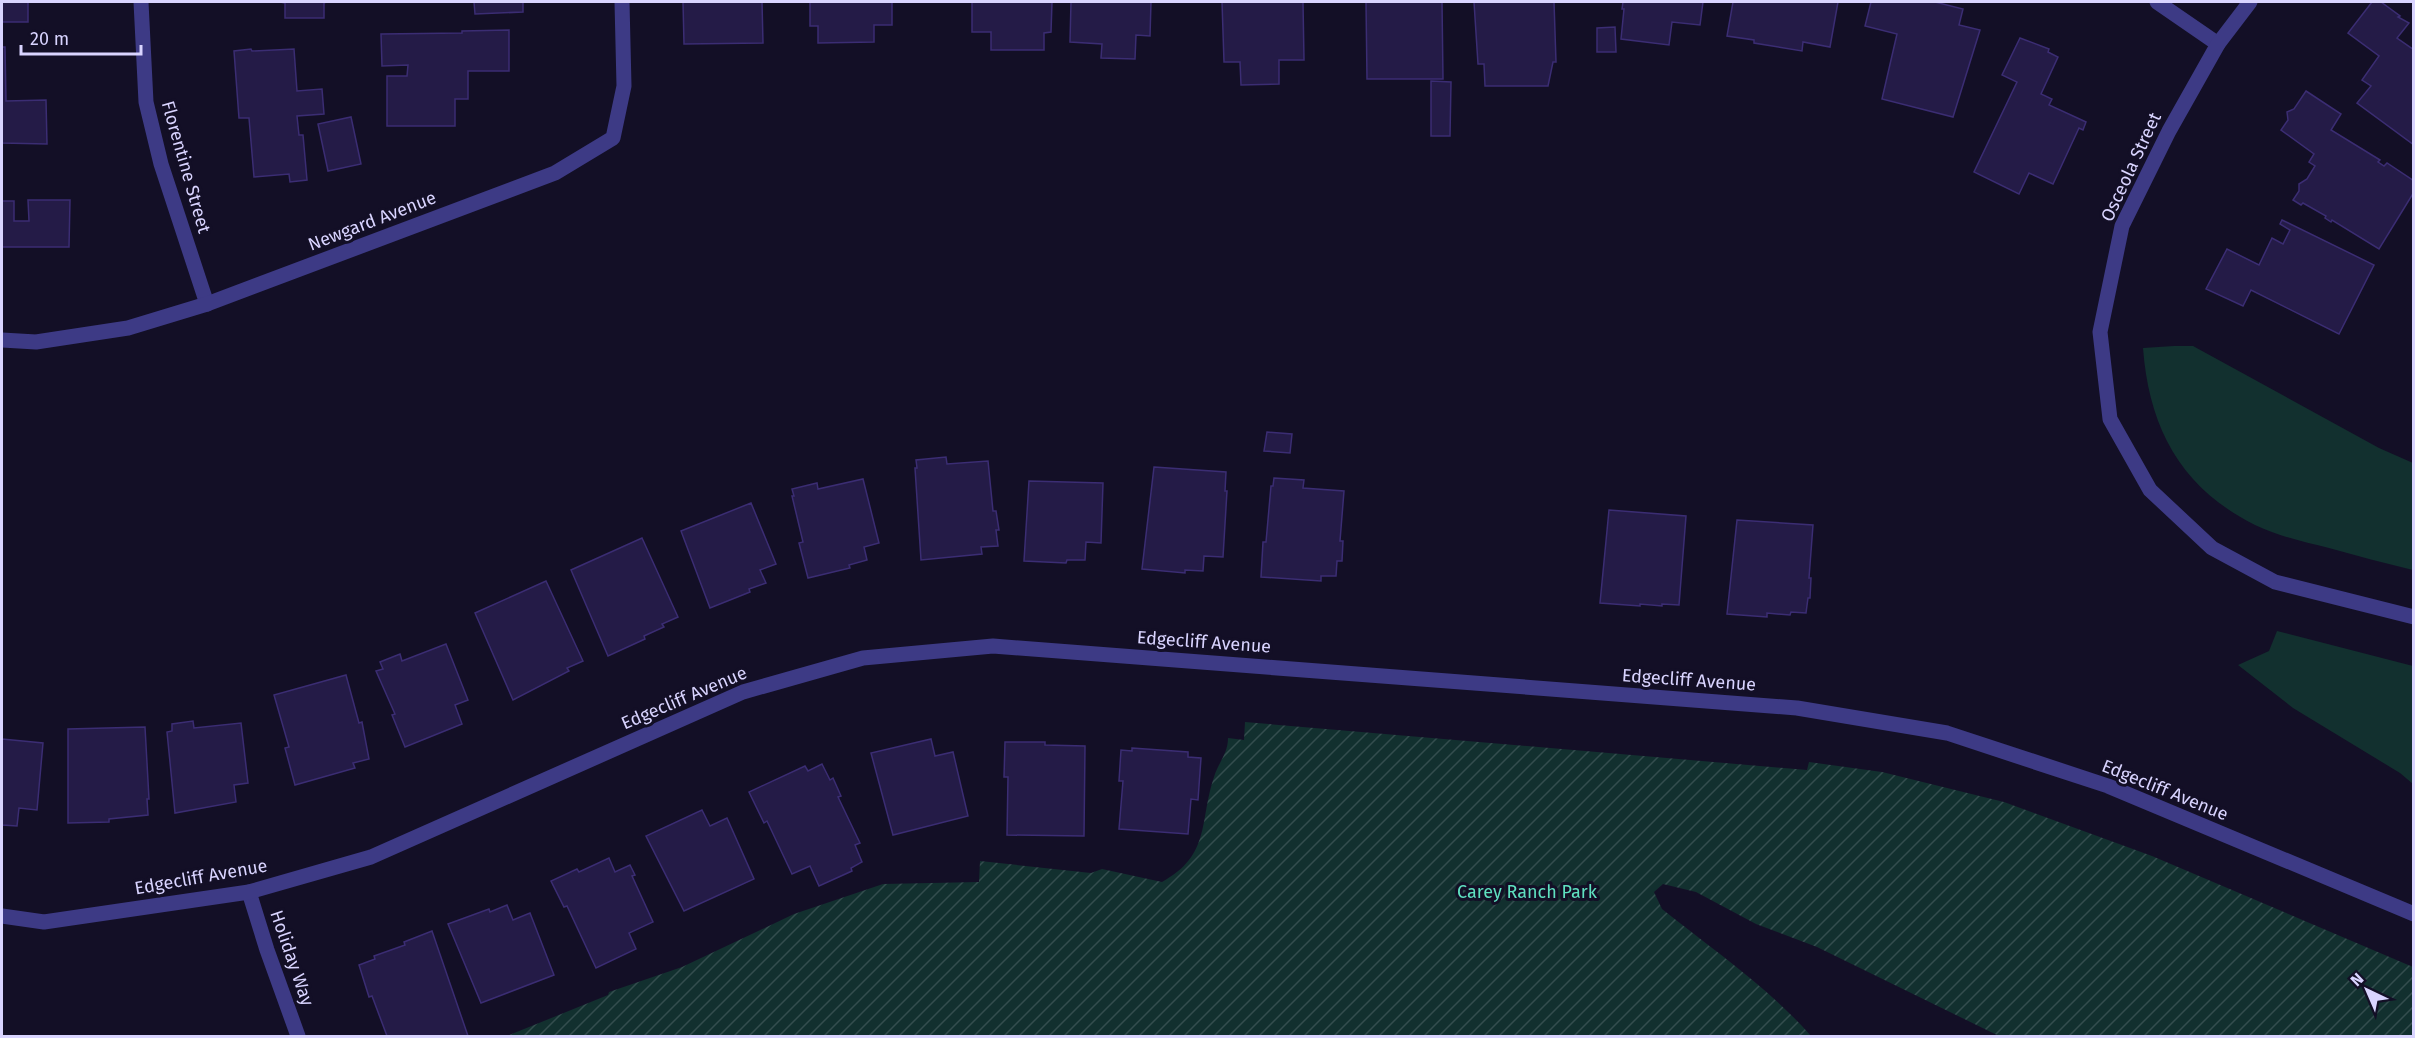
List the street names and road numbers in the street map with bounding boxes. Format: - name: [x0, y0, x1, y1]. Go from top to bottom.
- street label: Florentine Street: [157, 98, 216, 236]
- street label: Osceola Street: [2096, 108, 2166, 225]
- street label: Newgard Avenue: [305, 186, 439, 256]
- street label: Edgecliff Avenue: [1136, 626, 1272, 658]
- street label: Edgecliff Avenue: [618, 662, 750, 734]
- street label: Edgecliff Avenue: [1621, 664, 1757, 696]
- street label: Edgecliff Avenue: [2099, 755, 2231, 825]
- street label: Edgecliff Avenue: [133, 854, 269, 900]
- street label: Holiday Way: [265, 907, 319, 1009]

